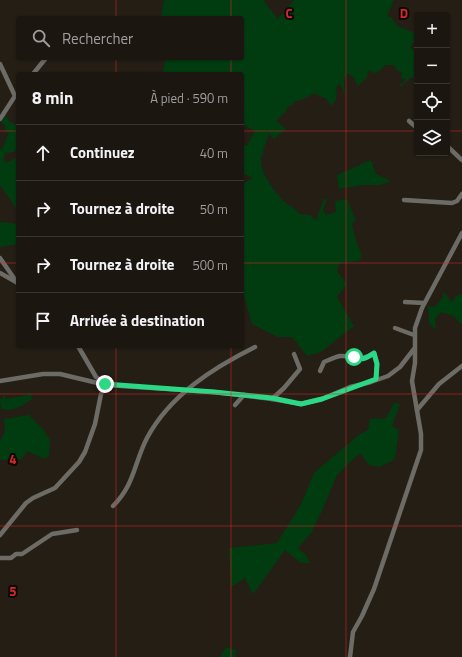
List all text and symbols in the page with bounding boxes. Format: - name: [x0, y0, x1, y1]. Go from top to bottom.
- text: C: [285, 3, 293, 23]
- text: D: [400, 3, 408, 23]
- map controls: [414, 12, 450, 156]
- button: +: [414, 12, 450, 48]
- search box: [16, 16, 244, 60]
- icon: search: [30, 27, 52, 49]
- text: Rechercher: [62, 27, 133, 50]
- button: −: [414, 48, 450, 84]
- button: locate: [414, 84, 450, 120]
- text: 8 min: [32, 85, 73, 111]
- text: À pied · 590 m: [150, 88, 228, 108]
- button: layers: [414, 120, 450, 156]
- text: Continuez: [70, 141, 135, 164]
- icon: ahead: [32, 142, 54, 164]
- text: 40 m: [200, 143, 228, 163]
- text: Tournez à droite: [70, 197, 175, 220]
- icon: right: [32, 198, 54, 220]
- text: 50 m: [200, 199, 228, 219]
- text: Tournez à droite: [70, 253, 175, 276]
- icon: right: [32, 254, 54, 276]
- text: 500 m: [192, 255, 228, 275]
- text: Arrivée à destination: [70, 309, 205, 332]
- icon: arrive: [32, 310, 54, 332]
- route start: [345, 348, 363, 366]
- route end: [96, 375, 114, 393]
- text: 4: [9, 449, 17, 469]
- text: 5: [9, 581, 17, 601]

